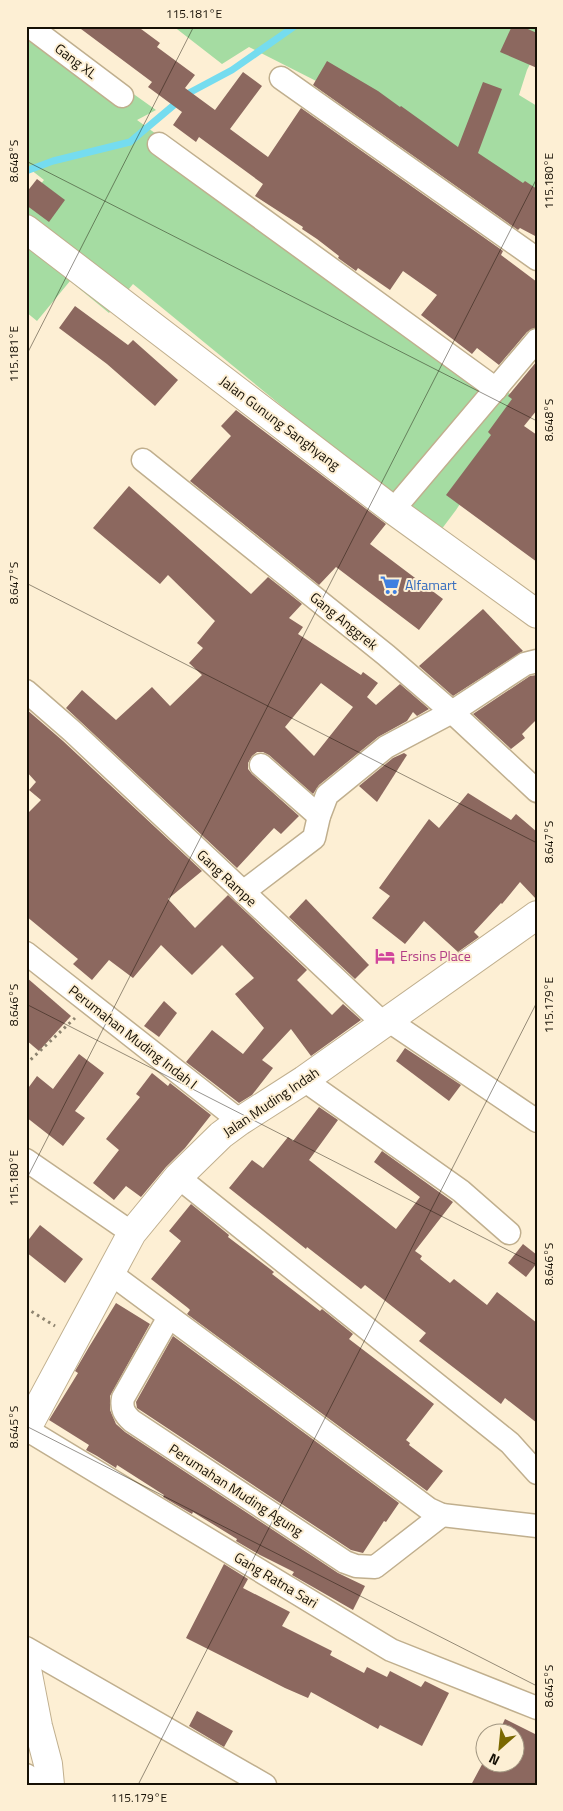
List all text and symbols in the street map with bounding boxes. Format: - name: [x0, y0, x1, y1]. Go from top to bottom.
- text: 115.181°E: [166, 4, 222, 23]
- street label: Gang XL: [51, 38, 102, 84]
- text: 8.648°S: [4, 140, 23, 182]
- text: 115.180°E: [539, 153, 558, 209]
- text: 115.181°E: [4, 326, 23, 382]
- street label: Jalan Gunung Sanghyang: [216, 370, 345, 475]
- text: 8.648°S: [539, 399, 558, 441]
- text: 8.647°S: [4, 562, 23, 604]
- supermarket icon: Alfamart: [379, 574, 401, 596]
- place label: Alfamart: [405, 574, 457, 595]
- street label: Gang Anggrek: [306, 587, 383, 655]
- text: 8.647°S: [539, 821, 558, 863]
- street label: Gang Rampe: [193, 844, 262, 911]
- hotel icon: Ersins Place: [374, 945, 396, 967]
- place label: Ersins Place: [400, 945, 471, 966]
- text: 115.179°E: [539, 977, 558, 1033]
- street label: Perumahan Muding Indah I: [64, 980, 202, 1094]
- text: 8.646°S: [4, 984, 23, 1026]
- street label: Jalan Muding Indah: [218, 1061, 323, 1142]
- text: 115.180°E: [4, 1150, 23, 1206]
- text: 8.646°S: [539, 1243, 558, 1285]
- text: 8.645°S: [4, 1406, 23, 1448]
- street label: Perumahan Muding Agung: [165, 1438, 308, 1541]
- street label: Gang Ratna Sari: [231, 1546, 322, 1613]
- text: 8.645°S: [539, 1665, 558, 1707]
- north arrow: [476, 1724, 526, 1774]
- text: N: [485, 1748, 503, 1772]
- text: 115.179°E: [111, 1788, 167, 1807]

